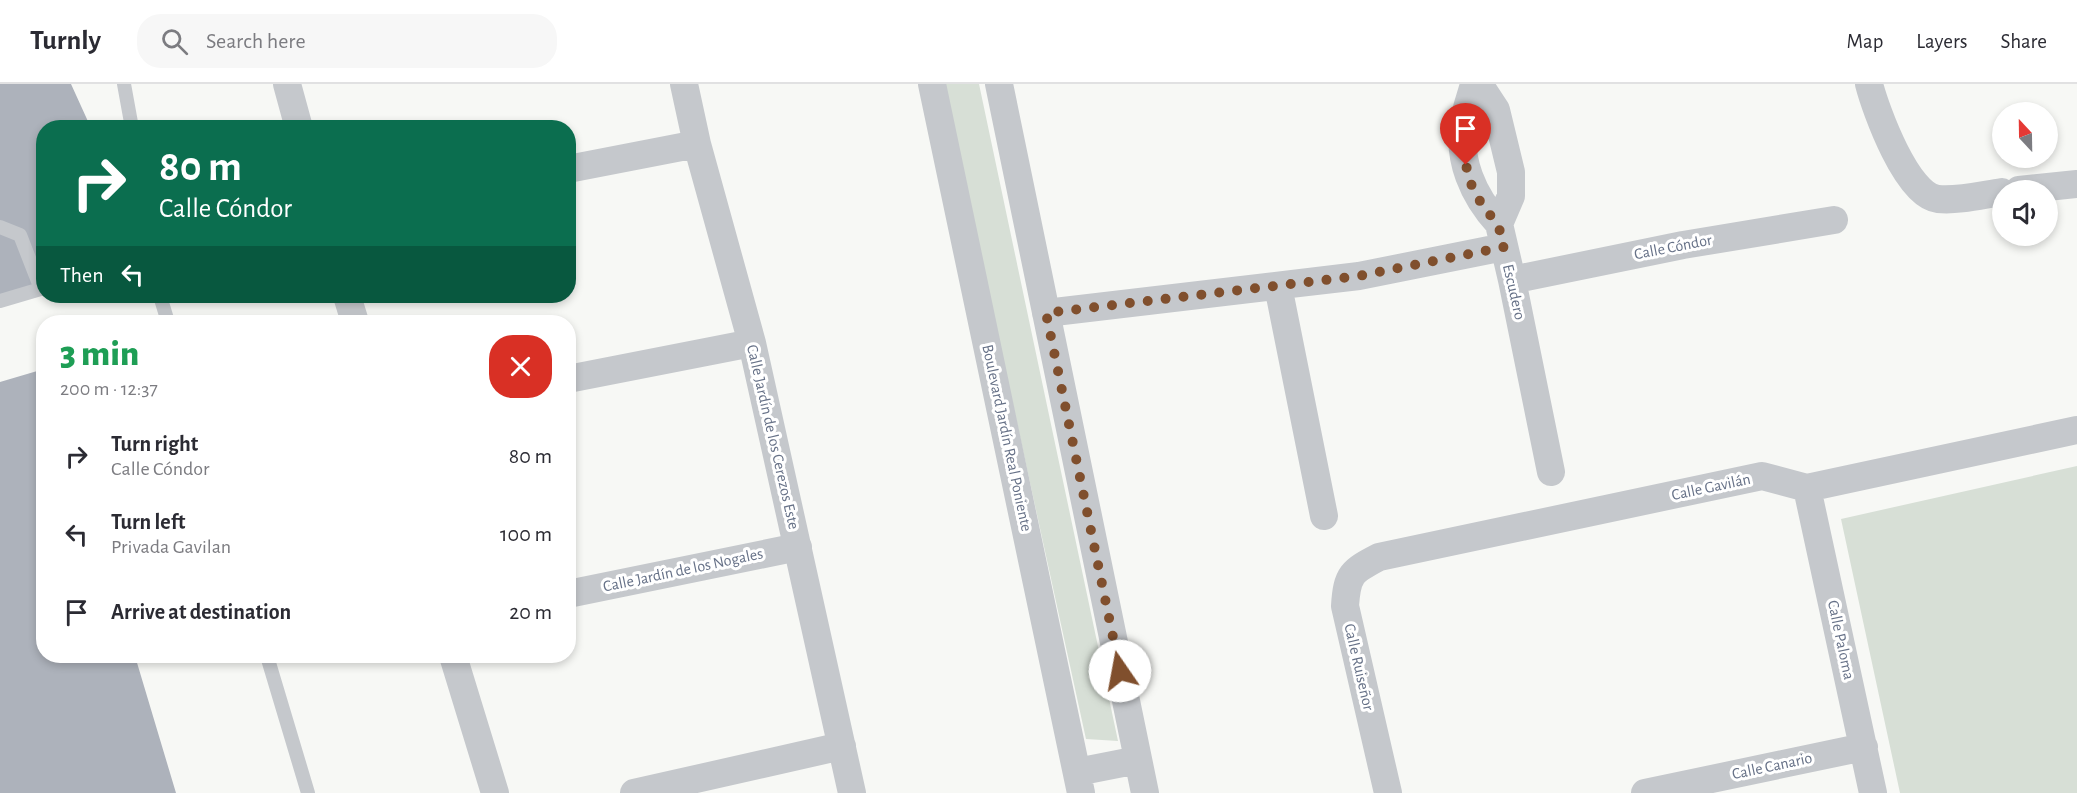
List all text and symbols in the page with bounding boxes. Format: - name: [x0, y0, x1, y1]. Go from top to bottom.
- search box: [137, 14, 557, 68]
- icon: search: [158, 25, 191, 58]
- text: Turnly: [30, 27, 101, 55]
- text: Search here: [206, 30, 306, 52]
- text: Map: [1847, 31, 1883, 52]
- text: Layers: [1916, 31, 1967, 52]
- text: Share: [2000, 31, 2047, 52]
- north arrow: [1992, 102, 2058, 168]
- map controls: [1992, 102, 2058, 246]
- pin: [1440, 103, 1491, 165]
- icon: arrive: [1449, 112, 1482, 145]
- icon: right: [60, 144, 138, 222]
- text: 80 m: [159, 146, 242, 188]
- button: sound: [1992, 180, 2058, 246]
- text: Calle Cóndor: [159, 195, 292, 222]
- street label: Calle Cóndor: [1633, 231, 1714, 262]
- icon: left: [116, 258, 149, 291]
- street label: Escudero: [1500, 263, 1528, 322]
- text: Then: [60, 264, 104, 286]
- button: close: [489, 335, 552, 398]
- text: 3 min: [60, 336, 139, 372]
- street label: Calle Jardín de los Cerezos Este: [744, 343, 802, 531]
- street label: Boulevard Jardín Real Poniente: [979, 343, 1035, 533]
- text: 200 m · 12:37: [60, 379, 158, 399]
- text: Turn right: [111, 433, 198, 455]
- icon: right: [60, 440, 93, 473]
- text: 80 m: [509, 445, 552, 467]
- text: Calle Cóndor: [111, 459, 209, 479]
- street label: Calle Gavilán: [1670, 471, 1752, 503]
- text: Turn left: [111, 511, 185, 533]
- icon: left: [60, 518, 93, 551]
- text: 100 m: [500, 523, 552, 545]
- text: Privada Gavilan: [111, 537, 231, 557]
- street label: Calle Jardín de los Nogales: [602, 545, 764, 595]
- icon: arrive: [60, 596, 93, 629]
- street label: Calle Paloma: [1825, 599, 1857, 681]
- text: Arrive at destination: [111, 601, 291, 623]
- text: 20 m: [509, 601, 552, 623]
- street label: Calle Ruiseñor: [1341, 622, 1377, 713]
- position arrow: [1088, 639, 1152, 703]
- street label: Calle Canario: [1730, 750, 1814, 782]

